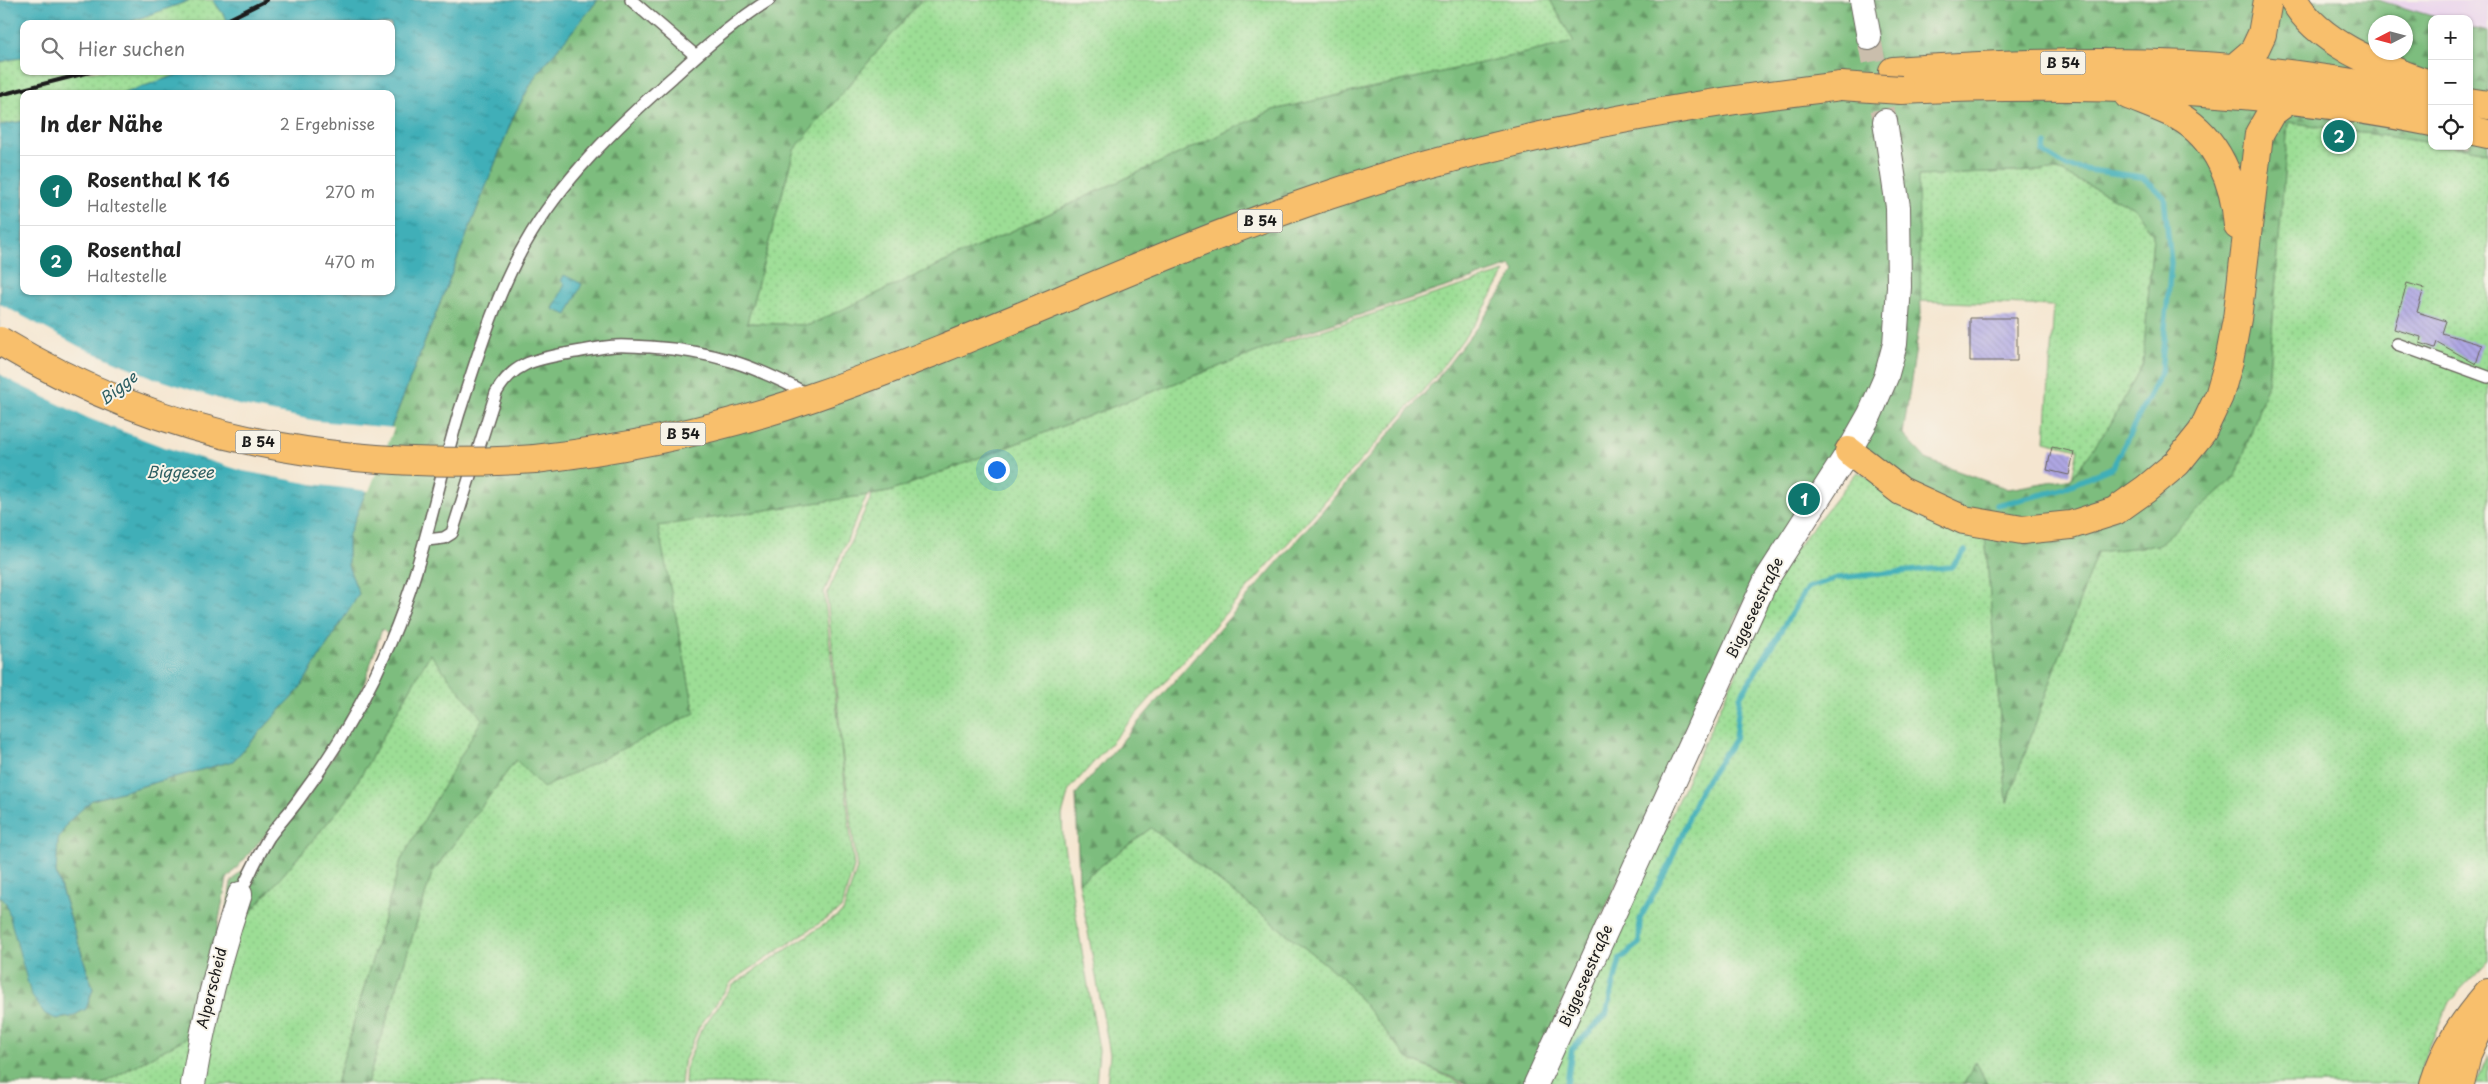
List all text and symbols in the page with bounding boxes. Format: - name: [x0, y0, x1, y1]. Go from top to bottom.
- north arrow: [2368, 15, 2413, 60]
- map controls: [2428, 15, 2473, 150]
- button: +: [2428, 15, 2473, 60]
- search box: [20, 20, 395, 75]
- icon: search: [38, 34, 66, 62]
- text: Hier suchen: [78, 34, 185, 62]
- road number: B 54: [2040, 52, 2086, 74]
- button: −: [2428, 60, 2473, 105]
- button: locate: [2428, 105, 2473, 150]
- text: In der Nähe: [40, 107, 162, 139]
- text: 2 Ergebnisse: [280, 111, 375, 135]
- pin: 2: [2323, 117, 2355, 155]
- text: Rosenthal K 16: [87, 165, 230, 193]
- text: 1: [52, 179, 60, 203]
- text: 270 m: [325, 179, 375, 203]
- text: Haltestelle: [87, 193, 167, 217]
- road number: B 54: [1238, 210, 1282, 232]
- text: Rosenthal: [87, 235, 181, 263]
- text: 2: [50, 249, 62, 273]
- text: 470 m: [325, 249, 375, 273]
- text: Haltestelle: [87, 263, 167, 287]
- water label: Bigge: [93, 364, 143, 410]
- road number: B 54: [660, 422, 706, 446]
- road number: B 54: [236, 431, 280, 454]
- your location: [984, 457, 1010, 483]
- water label: Biggesee: [146, 459, 215, 483]
- pin: 1: [1788, 480, 1820, 518]
- street label: Biggeseestraße: [1719, 553, 1788, 662]
- street label: Biggeseestraße: [1552, 920, 1618, 1030]
- street label: Alperscheid: [189, 945, 232, 1031]

